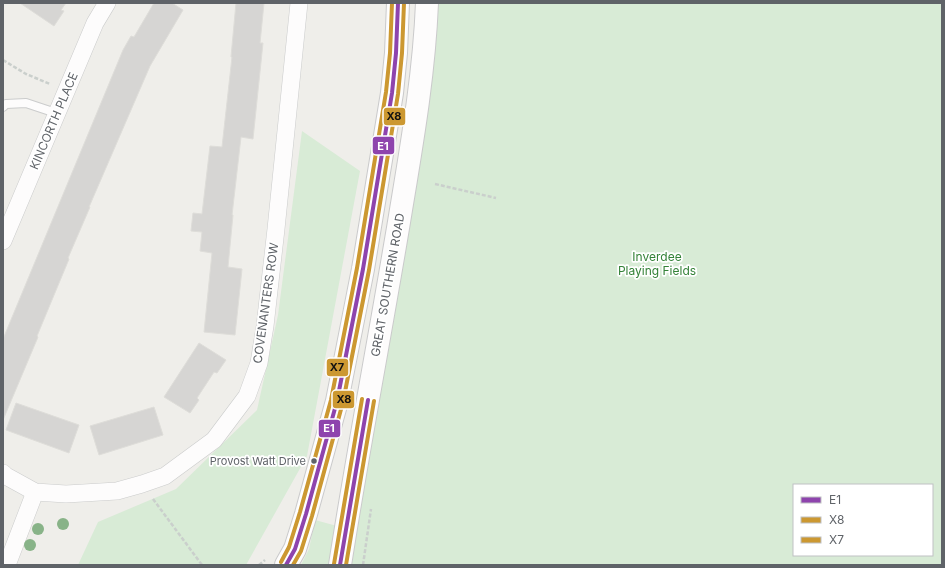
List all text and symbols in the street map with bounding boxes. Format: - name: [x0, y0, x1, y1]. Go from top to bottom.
- street label: KINCORTH PLACE: [26, 70, 81, 172]
- line badge: X8: [383, 107, 406, 126]
- text: X8: [386, 109, 402, 123]
- line badge: E1: [372, 136, 395, 155]
- text: E1: [377, 139, 389, 153]
- street label: GREAT SOUTHERN ROAD: [367, 212, 408, 358]
- street label: COVENANTERS ROW: [250, 241, 281, 364]
- park label: Inverdee Playing Fields: [618, 249, 696, 278]
- line badge: X7: [326, 358, 349, 377]
- text: X7: [330, 360, 344, 374]
- line badge: X8: [332, 390, 355, 409]
- text: X8: [336, 392, 352, 406]
- line badge: E1: [318, 419, 341, 438]
- text: E1: [323, 421, 335, 435]
- place label: Provost Watt Drive: [210, 454, 306, 468]
- marker: Provost Watt Drive: [309, 456, 319, 466]
- legend: [793, 484, 933, 556]
- text: E1: [829, 492, 841, 507]
- text: X8: [829, 512, 844, 527]
- text: X7: [829, 532, 844, 547]

